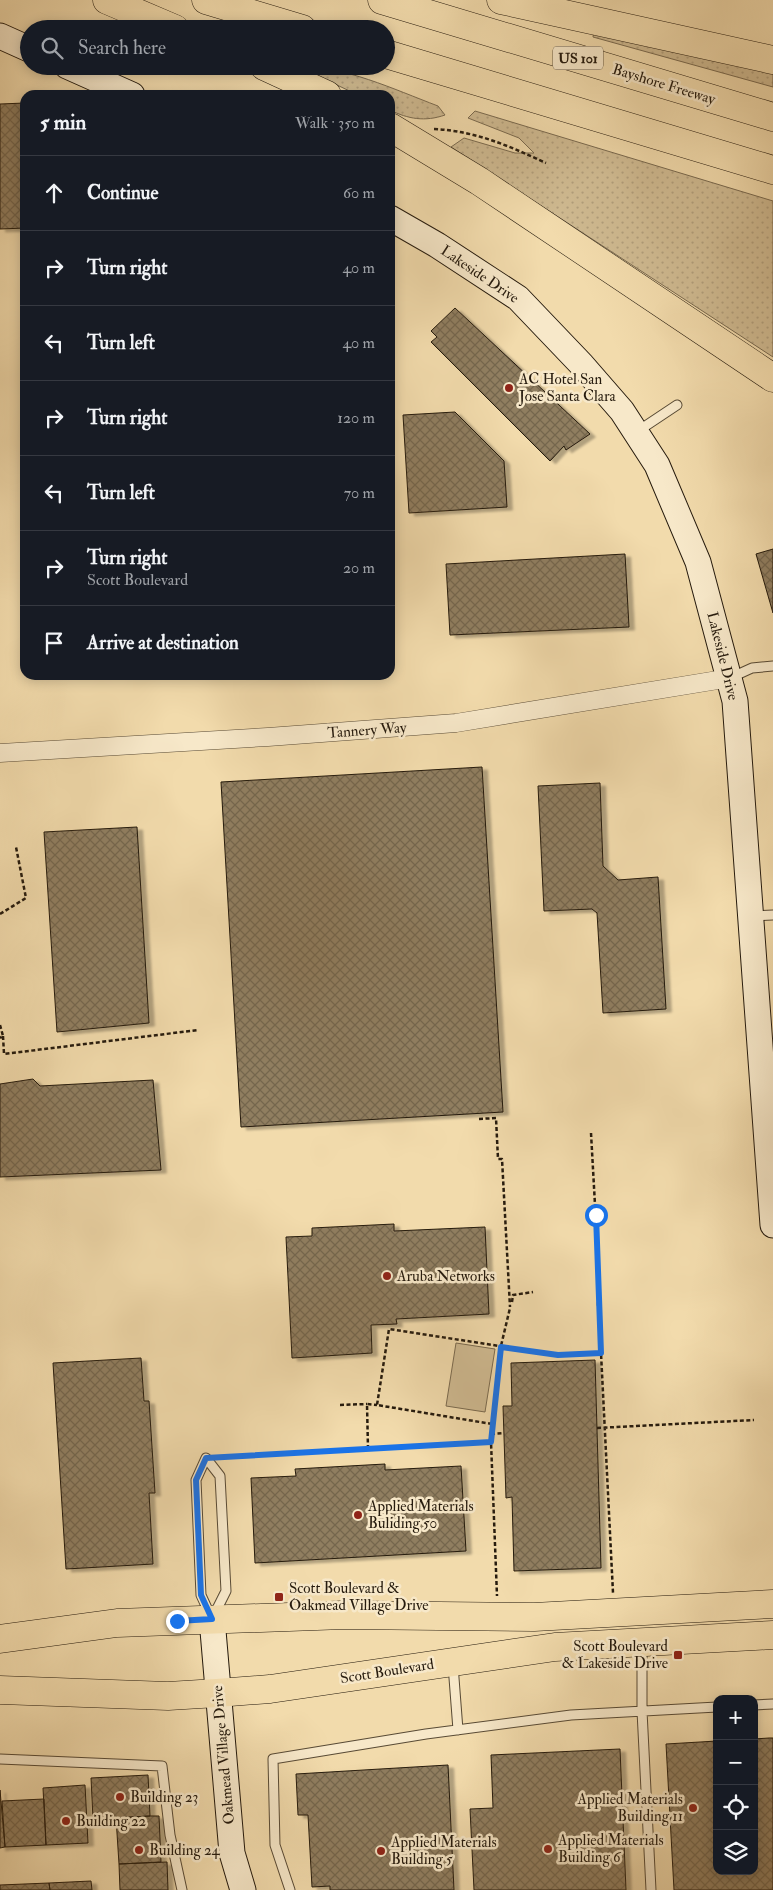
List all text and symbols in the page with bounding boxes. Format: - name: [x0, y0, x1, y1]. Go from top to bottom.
- search box: [20, 20, 395, 75]
- icon: search: [38, 34, 66, 62]
- text: Search here: [78, 36, 166, 60]
- road number: US 101: [553, 46, 603, 70]
- street label: Bayshore Freeway: [610, 60, 718, 109]
- text: 5 min: [40, 109, 86, 136]
- text: Walk · 350 m: [295, 113, 375, 133]
- icon: ahead: [40, 179, 68, 207]
- text: Continue: [87, 181, 158, 205]
- text: 60 m: [343, 183, 375, 203]
- street label: Lakeside Drive: [437, 241, 523, 308]
- icon: right: [40, 254, 68, 282]
- text: Turn right: [87, 256, 167, 280]
- text: 40 m: [342, 258, 375, 278]
- icon: left: [40, 329, 68, 357]
- text: Turn left: [87, 331, 155, 355]
- text: 40 m: [342, 333, 375, 353]
- place label: AC Hotel San Jose Santa Clara: [518, 370, 617, 407]
- marker: AC Hotel San Jose Santa Clara: [503, 382, 515, 394]
- icon: right: [40, 404, 68, 432]
- text: Turn right: [87, 406, 167, 430]
- text: 120 m: [337, 408, 375, 428]
- icon: left: [40, 479, 68, 507]
- text: Turn left: [87, 481, 155, 505]
- text: 70 m: [344, 483, 375, 503]
- text: Turn right: [87, 546, 167, 570]
- icon: right: [40, 554, 68, 582]
- text: 20 m: [343, 558, 375, 578]
- text: Scott Boulevard: [87, 570, 188, 590]
- street label: Lakeside Drive: [702, 610, 743, 702]
- icon: arrive: [40, 629, 68, 657]
- text: Arrive at destination: [87, 631, 239, 655]
- street label: Tannery Way: [327, 718, 408, 743]
- route start: [585, 1204, 608, 1227]
- place label: Aruba Networks: [396, 1267, 495, 1286]
- marker: Aruba Networks: [381, 1270, 393, 1282]
- place label: Applied Materials Buliding 50: [367, 1497, 474, 1533]
- marker: Applied Materials Buliding 50: [352, 1509, 364, 1521]
- place label: Scott Boulevard & Oakmead Village Drive: [289, 1579, 429, 1615]
- marker: Scott Boulevard & Oakmead Village Drive: [273, 1591, 285, 1603]
- route end: [166, 1610, 189, 1633]
- place label: Scott Boulevard & Lakeside Drive: [562, 1637, 669, 1673]
- marker: Scott Boulevard & Lakeside Drive: [672, 1649, 684, 1661]
- street label: Scott Boulevard: [339, 1655, 436, 1688]
- street label: Oakmead Village Drive: [208, 1685, 239, 1825]
- map controls: [713, 1695, 758, 1875]
- button: +: [713, 1695, 758, 1740]
- button: −: [713, 1740, 758, 1785]
- button: locate: [713, 1785, 758, 1830]
- place label: Building 23: [130, 1788, 198, 1807]
- place label: Applied Materials Building 11: [576, 1790, 683, 1826]
- marker: Building 23: [114, 1791, 126, 1803]
- marker: Applied Materials Building 11: [687, 1802, 699, 1814]
- place label: Building 22: [76, 1812, 147, 1831]
- marker: Building 22: [60, 1815, 72, 1827]
- button: layers: [713, 1830, 758, 1875]
- place label: Applied Materials Building 6: [557, 1831, 664, 1867]
- place label: Applied Materials Building 5: [390, 1833, 497, 1869]
- place label: Building 24: [149, 1841, 221, 1860]
- marker: Applied Materials Building 6: [542, 1843, 554, 1855]
- marker: Building 24: [133, 1844, 145, 1856]
- marker: Applied Materials Building 5: [375, 1845, 387, 1857]

